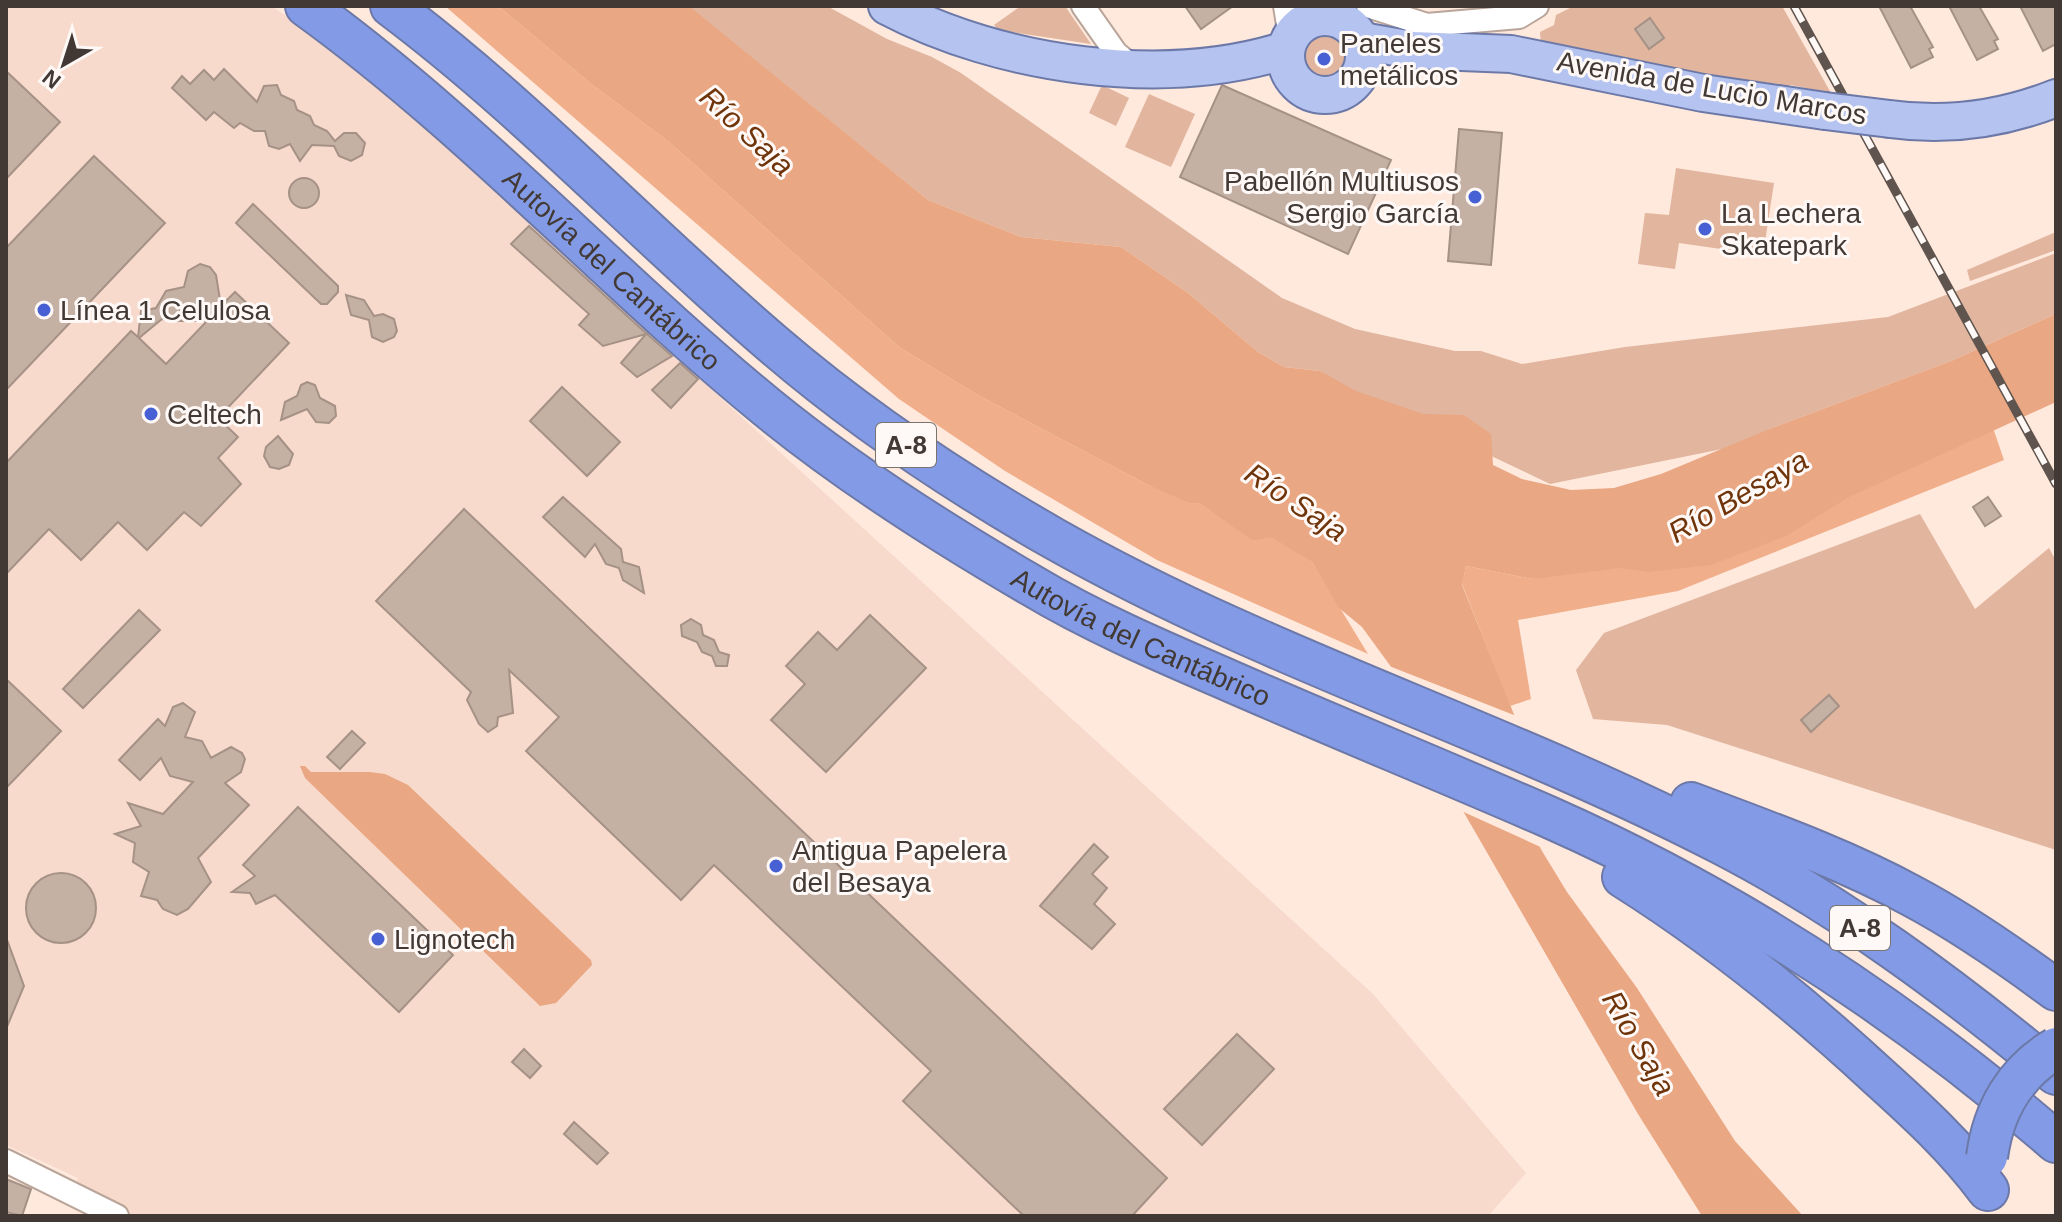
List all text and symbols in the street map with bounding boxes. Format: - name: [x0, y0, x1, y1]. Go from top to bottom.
- north arrow: [24, 24, 104, 104]
- place label: Paneles metálicos: [1340, 28, 1458, 91]
- street label: Avenida de Lucio Marcos: [1555, 45, 1869, 131]
- marker: Paneles metálicos: [1315, 50, 1333, 68]
- text: N: [38, 64, 66, 94]
- water label: Río Saja: [694, 80, 800, 182]
- street label: Autovía del Cantábrico: [497, 162, 727, 377]
- place label: Pabellón Multiusos Sergio García: [1224, 166, 1459, 229]
- marker: Pabellón Multiusos Sergio García: [1466, 188, 1484, 206]
- place label: La Lechera Skatepark: [1721, 198, 1862, 261]
- marker: La Lechera Skatepark: [1696, 220, 1714, 238]
- place label: Línea 1 Celulosa: [60, 295, 271, 326]
- marker: Línea 1 Celulosa: [35, 301, 53, 319]
- place label: Celtech: [167, 399, 262, 430]
- marker: Celtech: [142, 405, 160, 423]
- road number: A-8: [876, 423, 936, 467]
- water label: Río Besaya: [1663, 443, 1813, 549]
- water label: Río Saja: [1239, 456, 1353, 548]
- street label: Autovía del Cantábrico: [1006, 562, 1275, 712]
- place label: Antigua Papelera del Besaya: [792, 835, 1007, 898]
- marker: Antigua Papelera del Besaya: [767, 857, 785, 875]
- road number: A-8: [1830, 906, 1890, 950]
- place label: Lignotech: [394, 924, 515, 955]
- marker: Lignotech: [369, 930, 387, 948]
- water label: Río Saja: [1596, 985, 1682, 1101]

